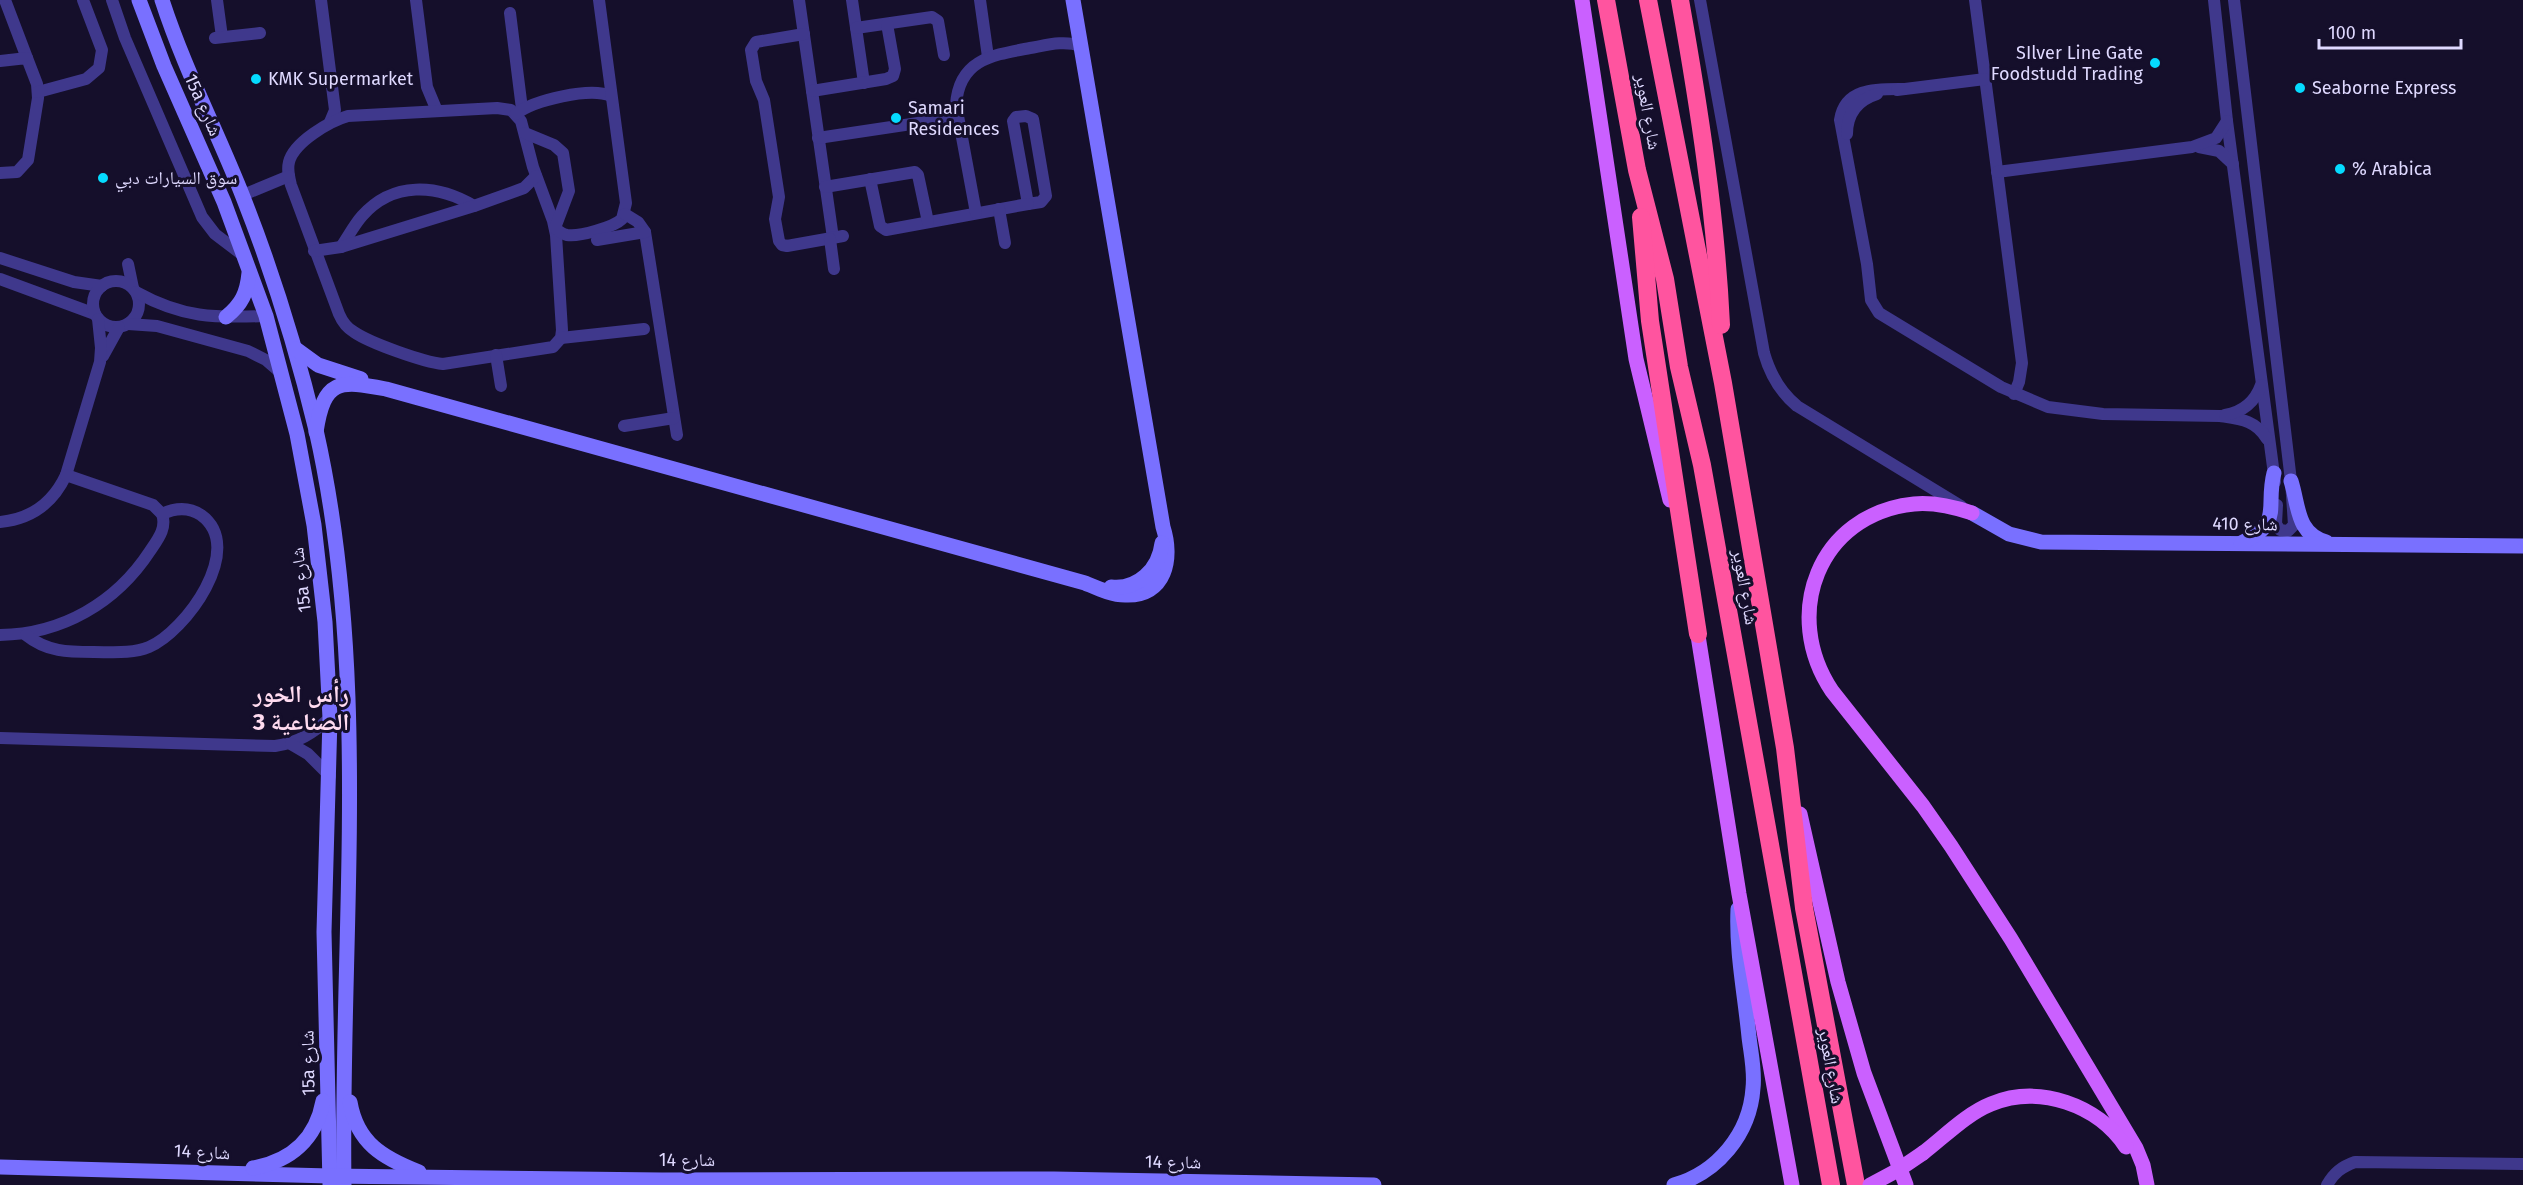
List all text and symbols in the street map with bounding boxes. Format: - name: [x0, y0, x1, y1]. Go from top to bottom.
- scale bar: [2319, 12, 2462, 50]
- text: 100 m: [2328, 22, 2376, 44]
- place label: SIlver Line Gate Foodstudd Trading: [1991, 42, 2144, 85]
- marker: SIlver Line Gate Foodstudd Trading: [2148, 56, 2162, 70]
- place label: KMK Supermarket: [268, 68, 414, 90]
- street label: 15a شارع: [180, 71, 226, 139]
- street label: شارع العوير: [1630, 71, 1665, 152]
- marker: KMK Supermarket: [249, 72, 263, 86]
- place label: Seaborne Express: [2312, 77, 2456, 99]
- marker: Seaborne Express: [2293, 81, 2307, 95]
- place label: Samari Residences: [908, 97, 1000, 140]
- marker: Samari Residences: [889, 111, 903, 125]
- place label: % Arabica: [2352, 158, 2432, 180]
- marker: % Arabica: [2333, 162, 2347, 176]
- place label: سوق السيارات دبي: [115, 167, 237, 193]
- marker: سوق السيارات دبي: [96, 171, 110, 185]
- street label: شارع 410: [2212, 512, 2278, 536]
- street label: 15a شارع: [286, 546, 316, 614]
- street label: شارع العوير: [1727, 546, 1762, 627]
- district label: رأس الخور الصناعية 3: [252, 678, 349, 736]
- street label: شارع العوير: [1813, 1025, 1848, 1106]
- street label: 15a شارع: [296, 1030, 320, 1096]
- street label: شارع 14: [173, 1140, 231, 1164]
- street label: شارع 14: [659, 1149, 715, 1171]
- street label: شارع 14: [1145, 1151, 1201, 1173]

